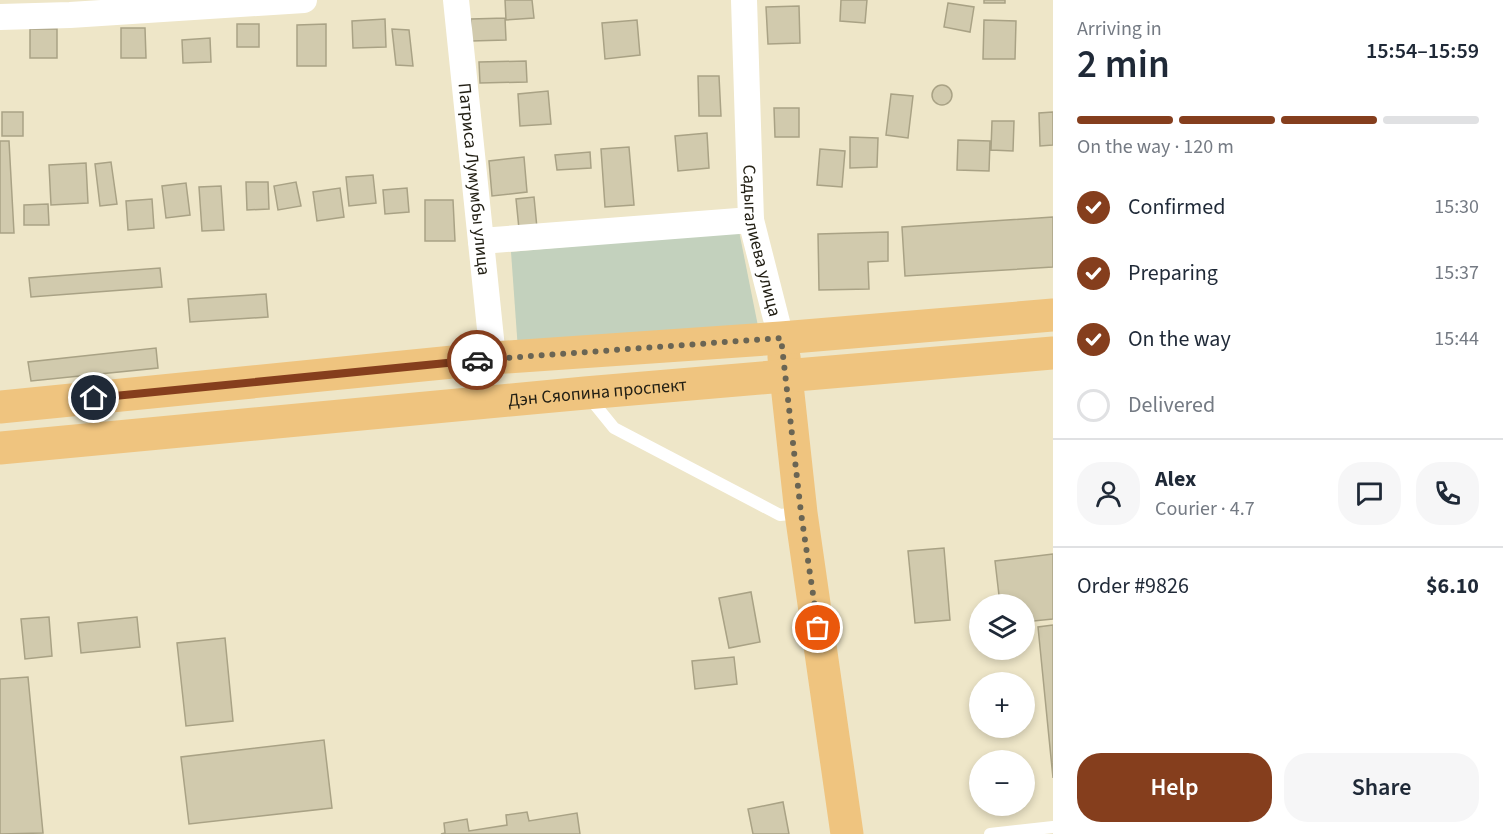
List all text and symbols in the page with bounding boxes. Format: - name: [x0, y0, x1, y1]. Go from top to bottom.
- text: Arriving in: [1077, 15, 1162, 43]
- text: 15:54–15:59: [1366, 35, 1479, 67]
- text: 2 min: [1077, 37, 1170, 93]
- street label: Патриса Лумумбы улица: [452, 82, 496, 277]
- text: On the way · 120 m: [1077, 133, 1234, 161]
- street label: Садыгалиева улица: [736, 164, 787, 319]
- icon: check: [1077, 191, 1110, 224]
- text: Confirmed: [1128, 191, 1225, 223]
- text: 15:30: [1434, 193, 1479, 221]
- icon: check: [1077, 257, 1110, 290]
- text: Preparing: [1128, 257, 1218, 289]
- text: 15:37: [1434, 259, 1479, 287]
- icon: check: [1077, 323, 1110, 356]
- text: On the way: [1128, 323, 1231, 355]
- text: 15:44: [1434, 325, 1479, 353]
- courier: [447, 330, 507, 390]
- icon: car: [461, 344, 494, 377]
- pin: [68, 372, 119, 423]
- street label: Дэн Сяопина проспект: [507, 372, 688, 413]
- icon: home: [77, 381, 110, 414]
- text: Delivered: [1128, 389, 1215, 421]
- button: person: [1077, 462, 1140, 525]
- button: chat: [1338, 462, 1401, 525]
- button: phone: [1416, 462, 1479, 525]
- text: Alex: [1155, 463, 1196, 495]
- text: Courier · 4.7: [1155, 495, 1255, 523]
- text: Order #9826: [1077, 570, 1189, 602]
- text: $6.10: [1426, 570, 1479, 602]
- map controls: [969, 594, 1035, 816]
- button: layers: [969, 594, 1035, 660]
- pin: [792, 602, 843, 653]
- icon: bag: [801, 611, 834, 644]
- button: +: [969, 672, 1035, 738]
- button: −: [969, 750, 1035, 816]
- button: Help: [1077, 753, 1272, 822]
- button: Share: [1284, 753, 1479, 822]

